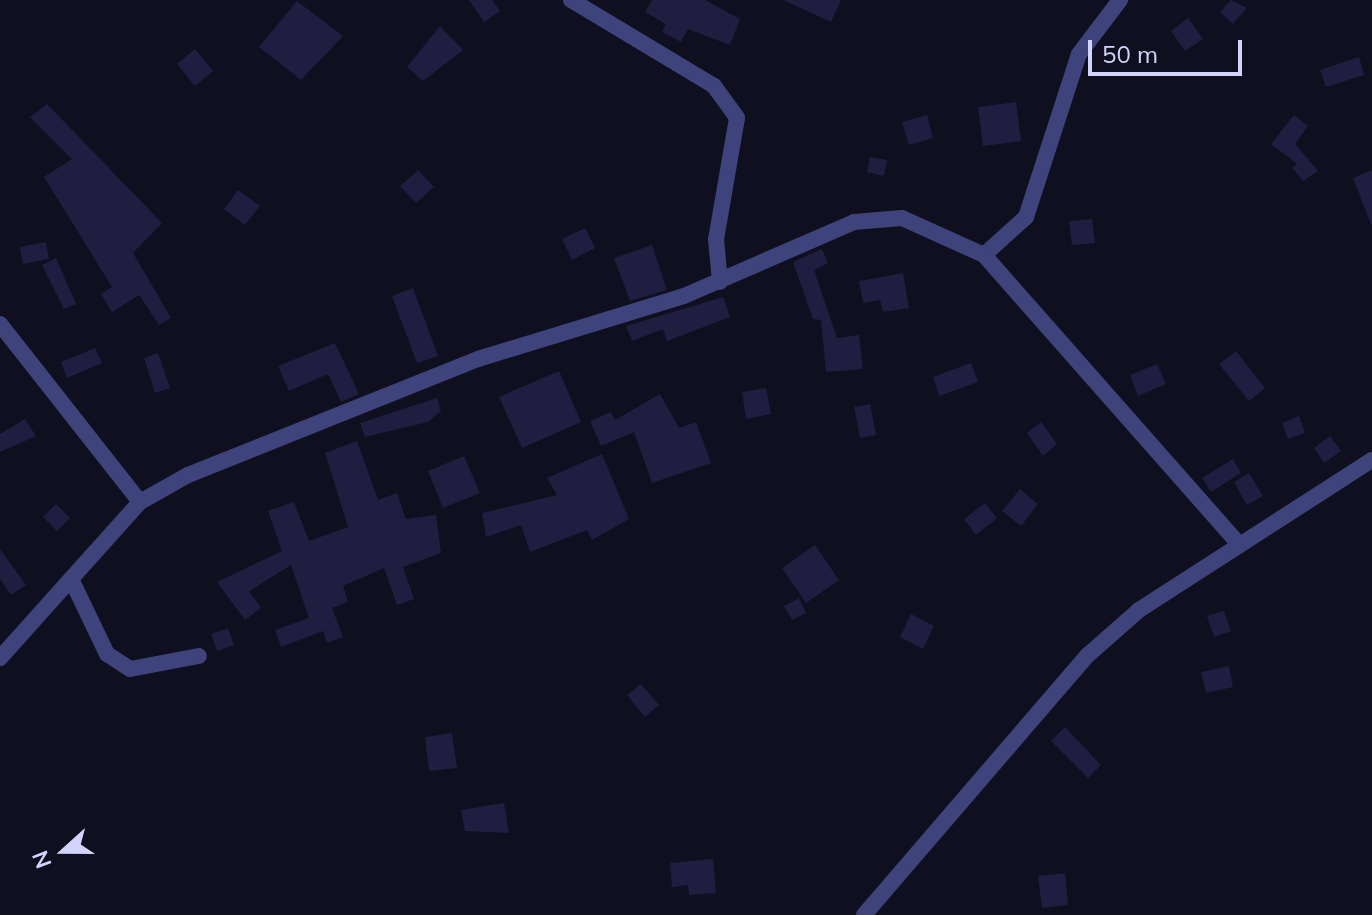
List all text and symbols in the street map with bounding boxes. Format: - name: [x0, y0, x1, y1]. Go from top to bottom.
- scale bar: [1092, 24, 1246, 74]
- text: 50 m: [1102, 39, 1158, 69]
- north arrow: [24, 811, 104, 891]
- text: N: [26, 847, 58, 872]

